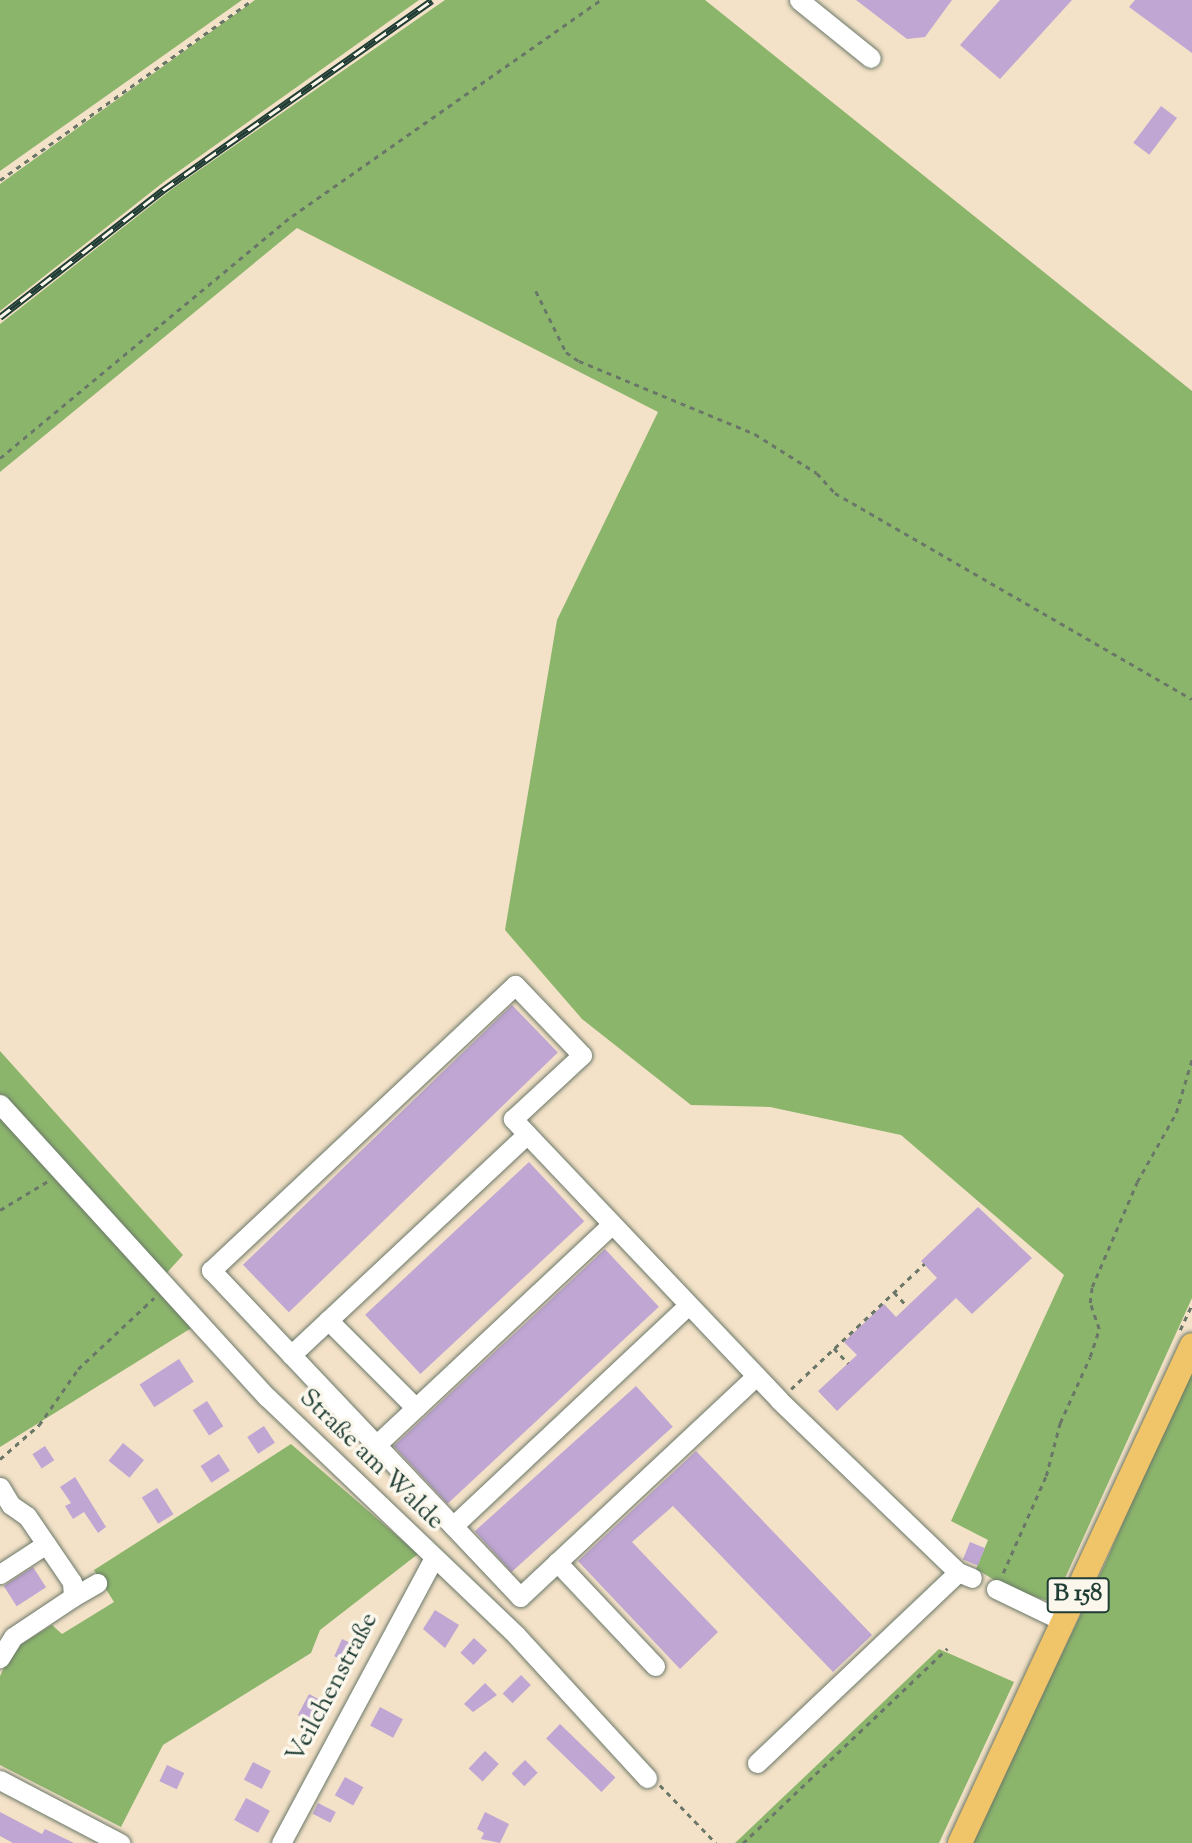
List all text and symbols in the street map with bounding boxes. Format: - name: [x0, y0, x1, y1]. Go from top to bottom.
- street label: Straße am Walde: [292, 1383, 450, 1537]
- road number: B 158: [1046, 1574, 1110, 1616]
- street label: Veilchenstraße: [280, 1608, 386, 1768]

